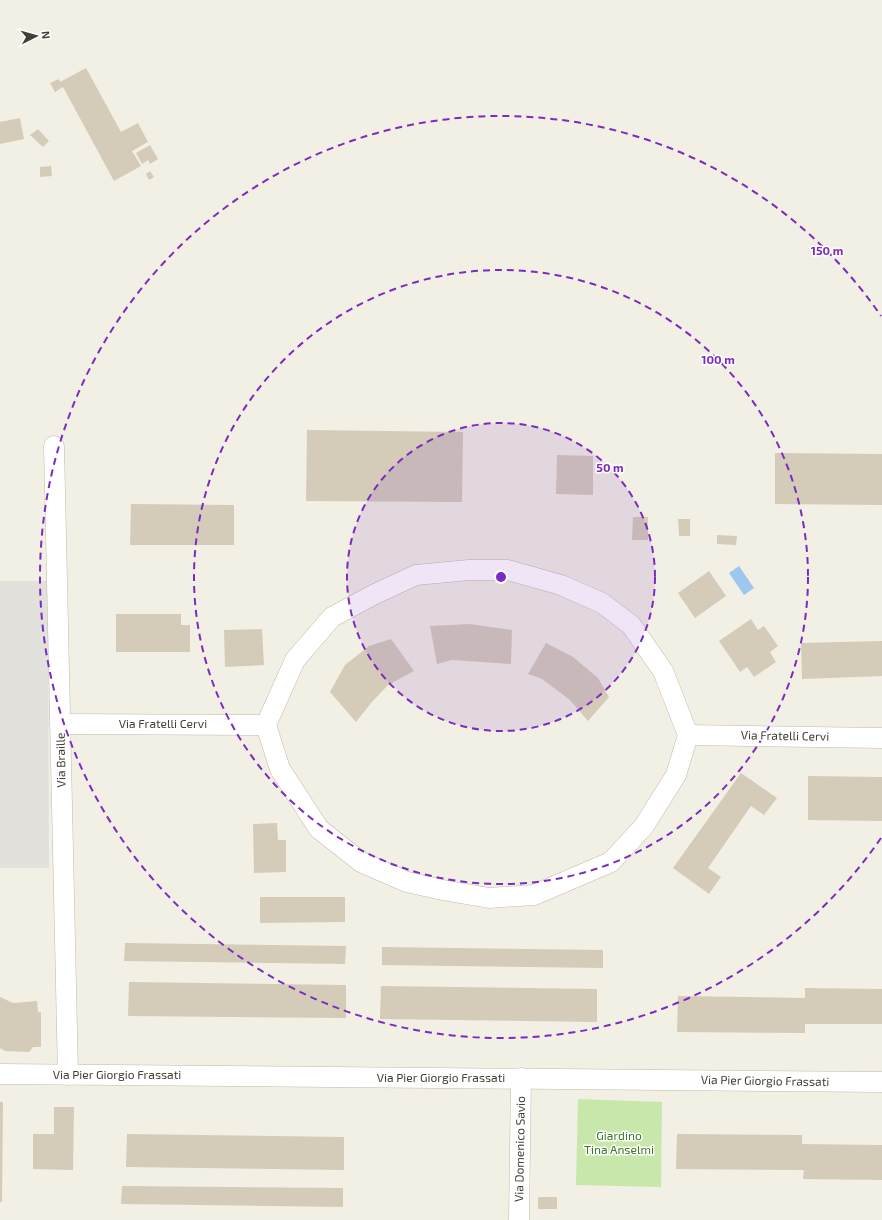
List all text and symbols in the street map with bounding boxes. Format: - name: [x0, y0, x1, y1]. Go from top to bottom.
- north arrow: [16, 16, 56, 56]
- text: N: [40, 30, 53, 40]
- text: 150 m: [811, 243, 843, 257]
- text: 100 m: [701, 352, 735, 366]
- text: 50 m: [596, 460, 624, 474]
- centre of rings: [494, 570, 508, 584]
- street label: Via Fratelli Cervi: [119, 716, 207, 730]
- street label: Via Fratelli Cervi: [741, 727, 829, 743]
- street label: Via Braille: [53, 732, 67, 788]
- street label: Via Pier Giorgio Frassati: [53, 1067, 181, 1081]
- street label: Via Pier Giorgio Frassati: [377, 1070, 505, 1084]
- street label: Via Pier Giorgio Frassati: [701, 1072, 829, 1088]
- street label: Via Domenico Savio: [511, 1096, 527, 1202]
- park label: Giardino Tina Anselmi: [584, 1128, 654, 1156]

